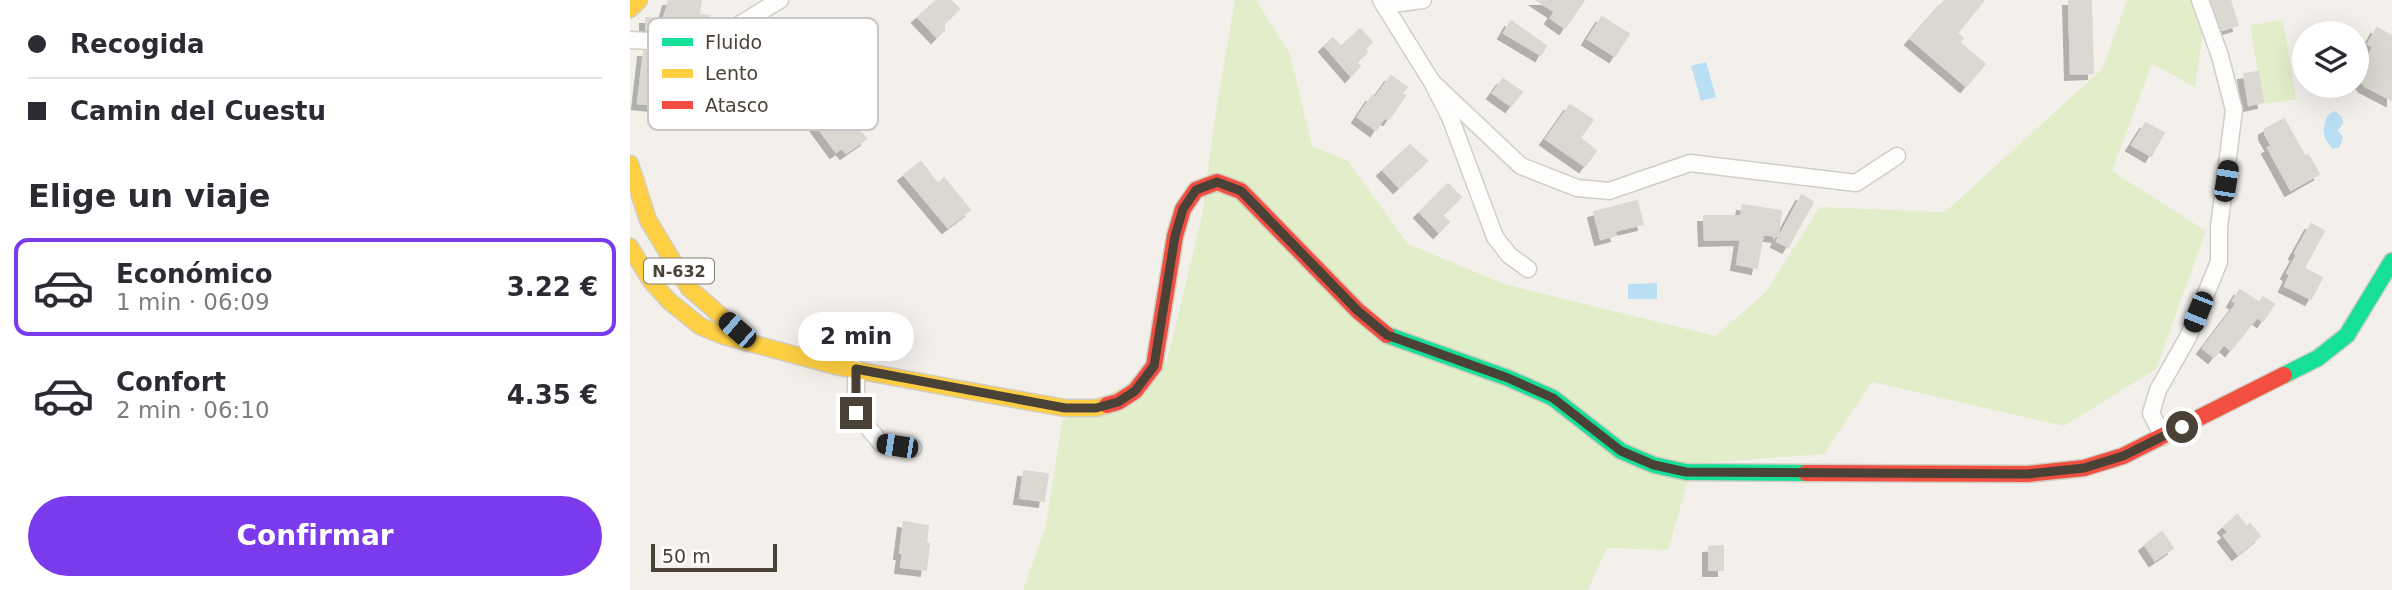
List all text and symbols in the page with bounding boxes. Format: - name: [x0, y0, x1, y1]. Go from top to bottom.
- legend: [648, 18, 878, 130]
- map controls: [2292, 21, 2369, 98]
- button: layers: [2292, 21, 2369, 98]
- text: Recogida: [70, 29, 205, 59]
- text: Fluido: [705, 31, 762, 53]
- text: Lento: [705, 62, 758, 84]
- text: Atasco: [705, 94, 769, 116]
- text: Camin del Cuestu: [70, 96, 326, 126]
- car: [2213, 159, 2240, 203]
- text: Elige un viaje: [28, 177, 270, 215]
- icon: car: [32, 256, 95, 319]
- road number: N-632: [644, 258, 714, 284]
- text: Económico: [116, 259, 273, 289]
- text: 3.22 €: [507, 272, 598, 302]
- text: 1 min · 06:09: [116, 289, 270, 315]
- car: [2181, 289, 2216, 335]
- car: [715, 308, 760, 352]
- callout: 2 min: [798, 312, 914, 360]
- text: 2 min: [820, 323, 892, 349]
- icon: car: [32, 364, 95, 427]
- text: Confort: [116, 367, 226, 397]
- text: 4.35 €: [507, 380, 598, 410]
- text: 2 min · 06:10: [116, 397, 270, 423]
- route end: [840, 397, 872, 429]
- route start: [2166, 411, 2198, 443]
- car: [875, 432, 920, 460]
- button: Confirmar: [28, 496, 602, 576]
- scale bar: [651, 541, 777, 573]
- text: 50 m: [662, 545, 711, 567]

